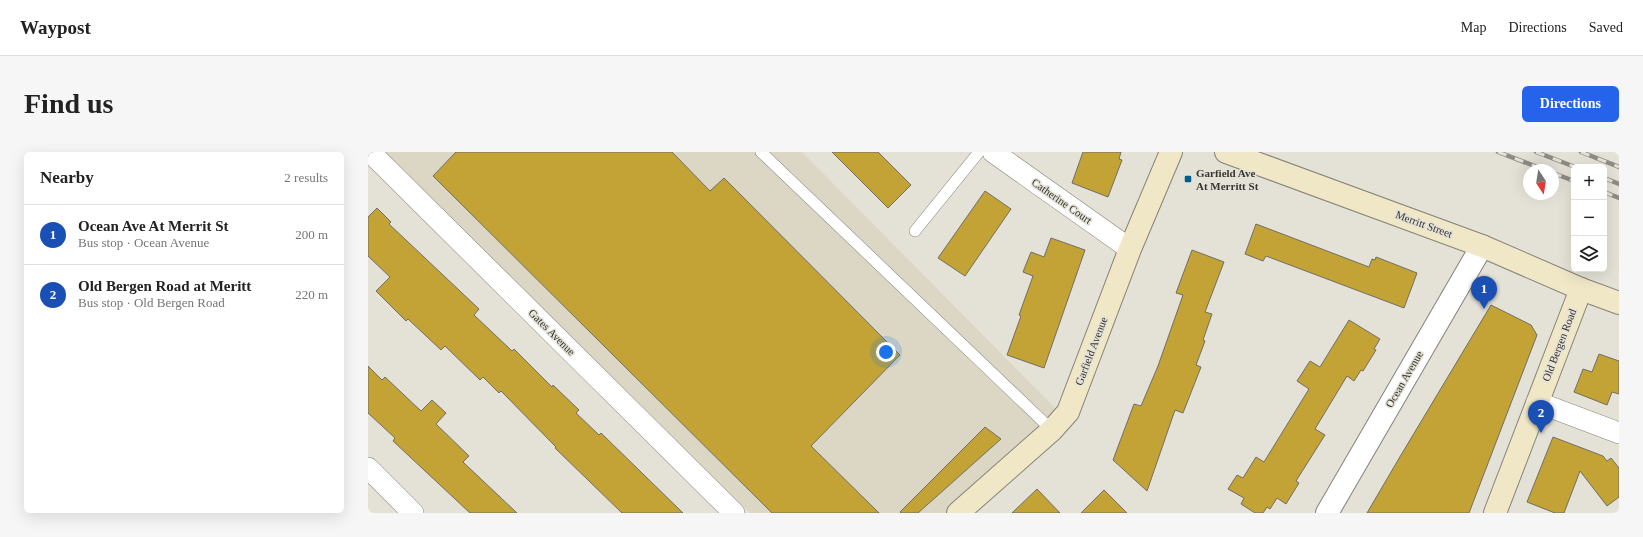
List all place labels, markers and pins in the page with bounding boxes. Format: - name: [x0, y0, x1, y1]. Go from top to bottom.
- place label: Garfield Ave At Merritt St: [1196, 167, 1259, 192]
- marker: Garfield Ave At Merritt St: [1183, 174, 1193, 184]
- pin: 1: [1471, 276, 1497, 309]
- pin: 2: [1528, 400, 1554, 433]

